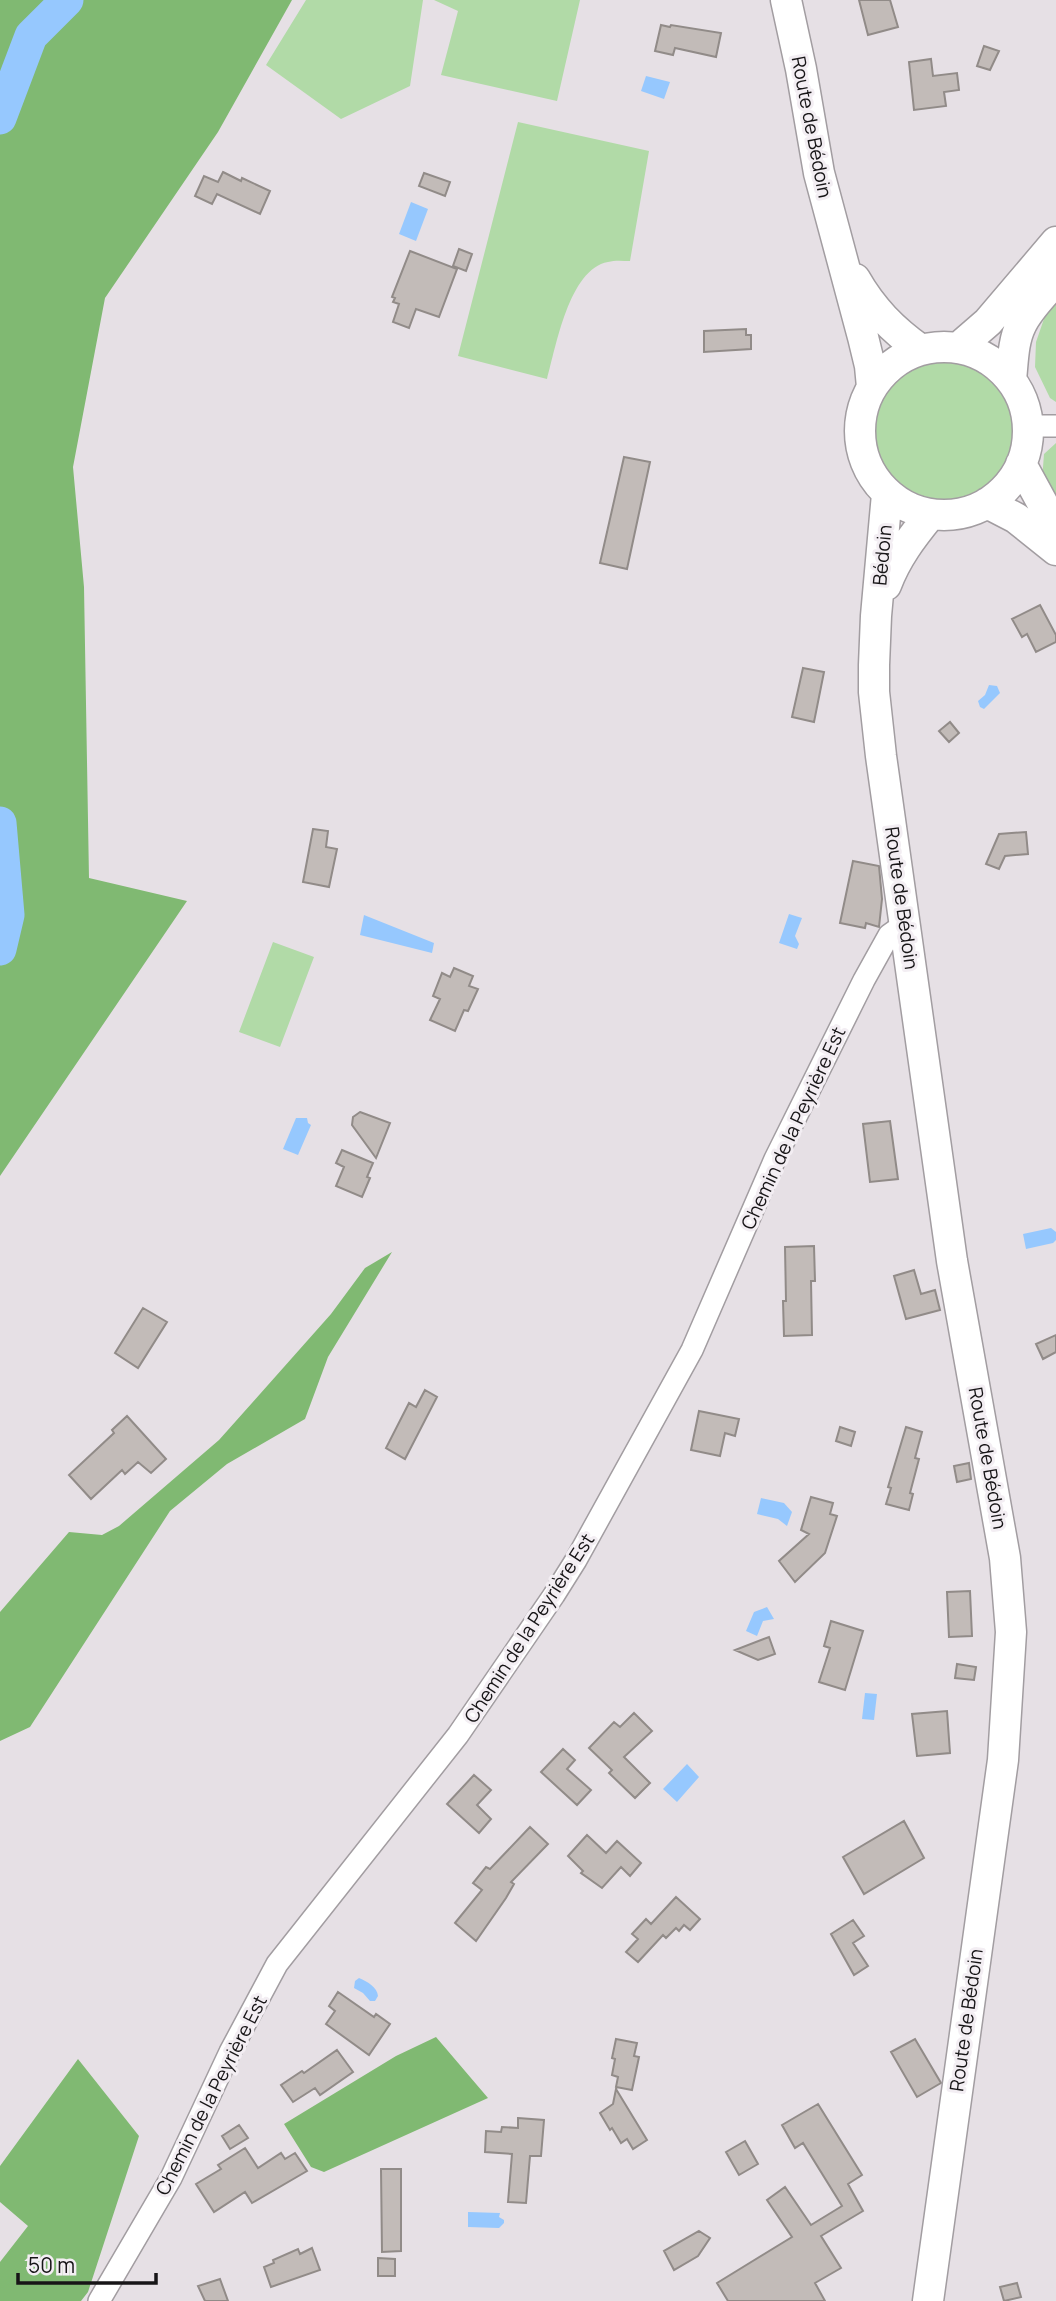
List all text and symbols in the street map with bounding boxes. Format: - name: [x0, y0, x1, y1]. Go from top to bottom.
- street label: Route de Bédoin: [786, 54, 838, 200]
- street label: Bédoin: [866, 523, 898, 587]
- street label: Route de Bédoin: [879, 825, 925, 971]
- street label: Chemin de la Peyrière Est: [735, 1022, 851, 1234]
- street label: Route de Bédoin: [963, 1385, 1013, 1531]
- street label: Chemin de la Peyrière Est: [458, 1528, 600, 1728]
- street label: Route de Bédoin: [943, 1947, 989, 2093]
- street label: Chemin de la Peyrière Est: [149, 1991, 273, 2199]
- scale bar: [18, 2242, 156, 2286]
- text: 50 m: [28, 2251, 75, 2279]

